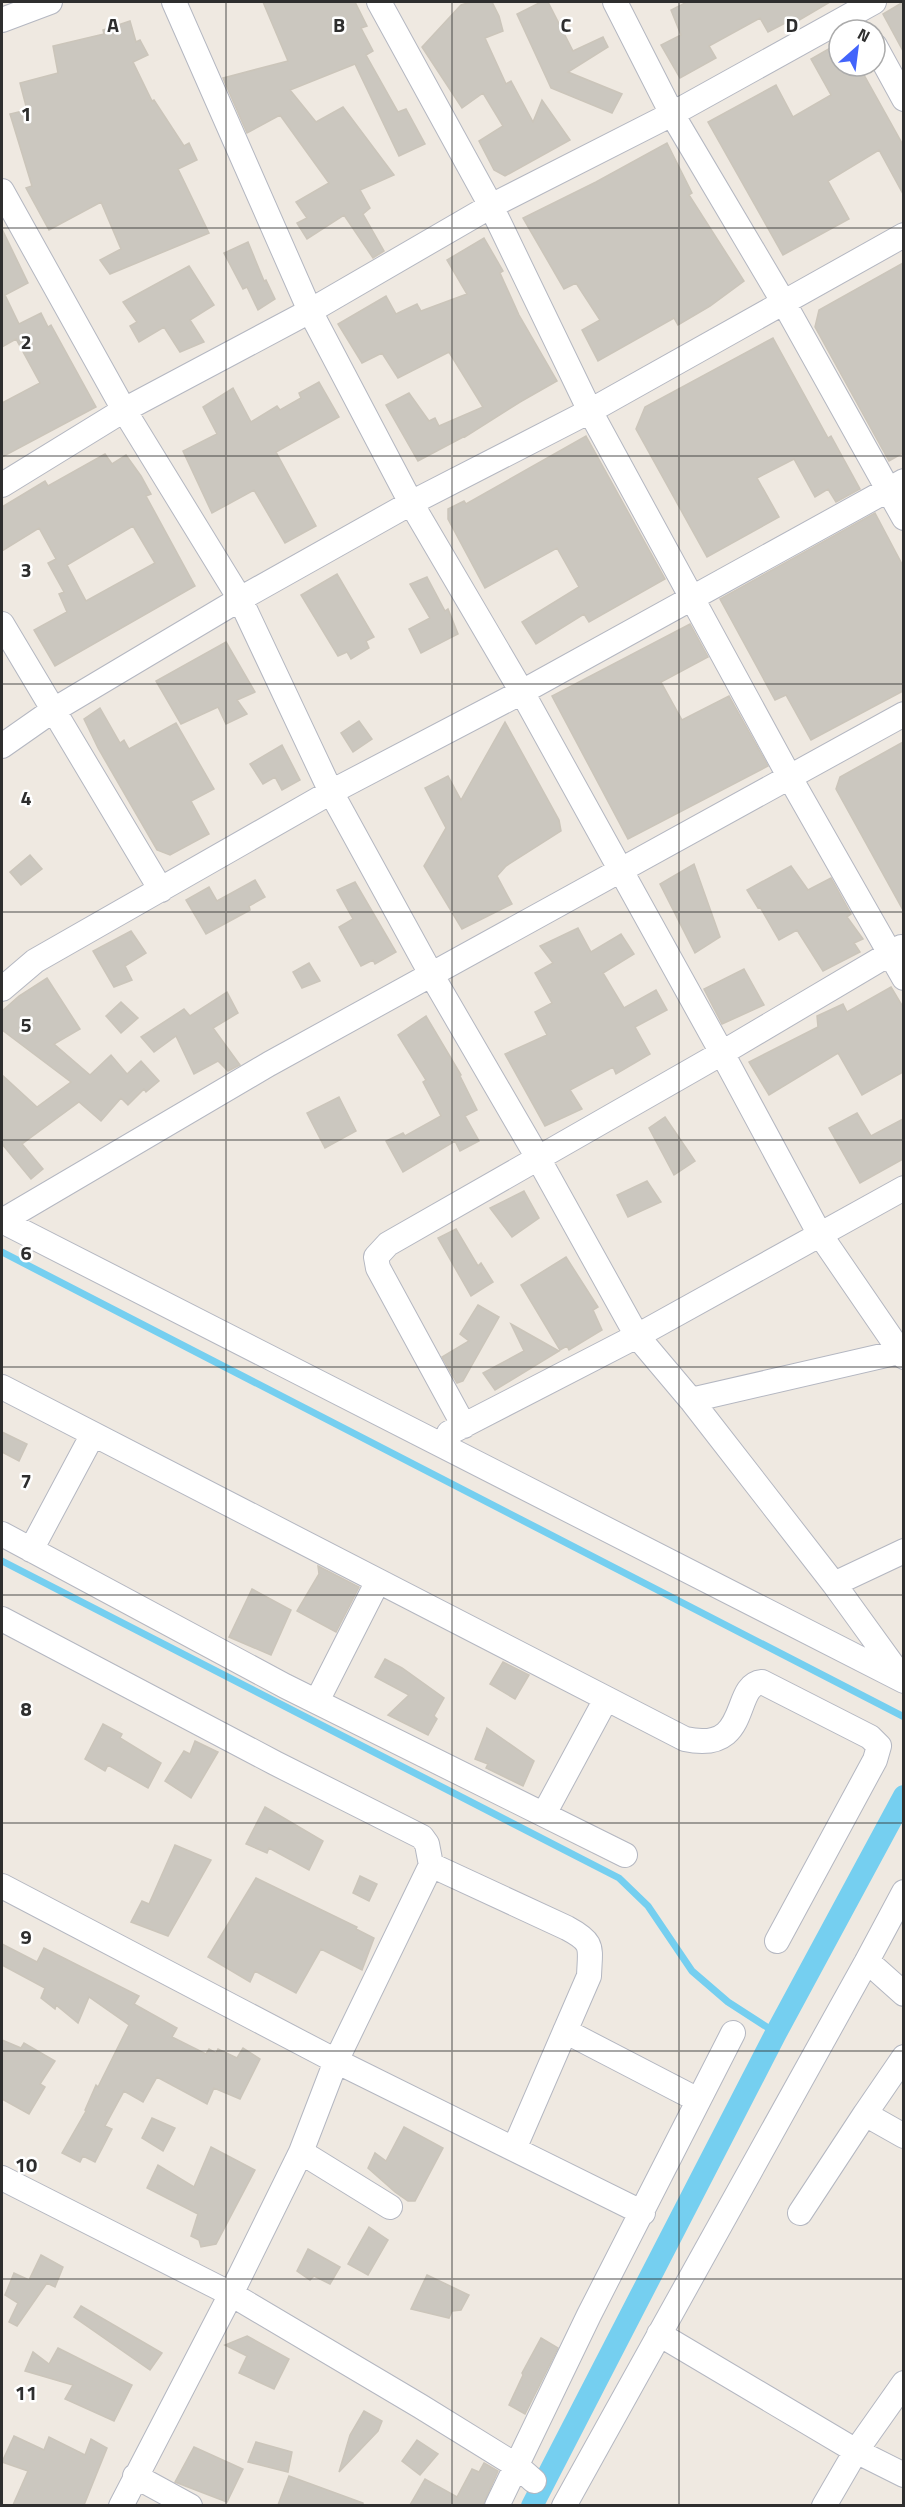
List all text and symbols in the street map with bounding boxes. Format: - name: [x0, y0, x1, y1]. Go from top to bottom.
- text: A: [107, 9, 119, 40]
- text: B: [333, 9, 345, 40]
- text: C: [561, 9, 572, 40]
- text: D: [786, 9, 798, 40]
- north arrow: [827, 18, 887, 78]
- text: N: [854, 22, 875, 48]
- text: 1: [20, 98, 32, 129]
- text: 2: [20, 326, 32, 357]
- text: 3: [20, 554, 32, 585]
- text: 4: [20, 782, 32, 813]
- text: 5: [20, 1009, 32, 1040]
- text: 6: [20, 1237, 32, 1268]
- text: 7: [20, 1465, 32, 1496]
- text: 8: [20, 1693, 32, 1724]
- text: 9: [20, 1921, 32, 1952]
- text: 10: [15, 2149, 37, 2180]
- text: 11: [15, 2377, 37, 2408]

